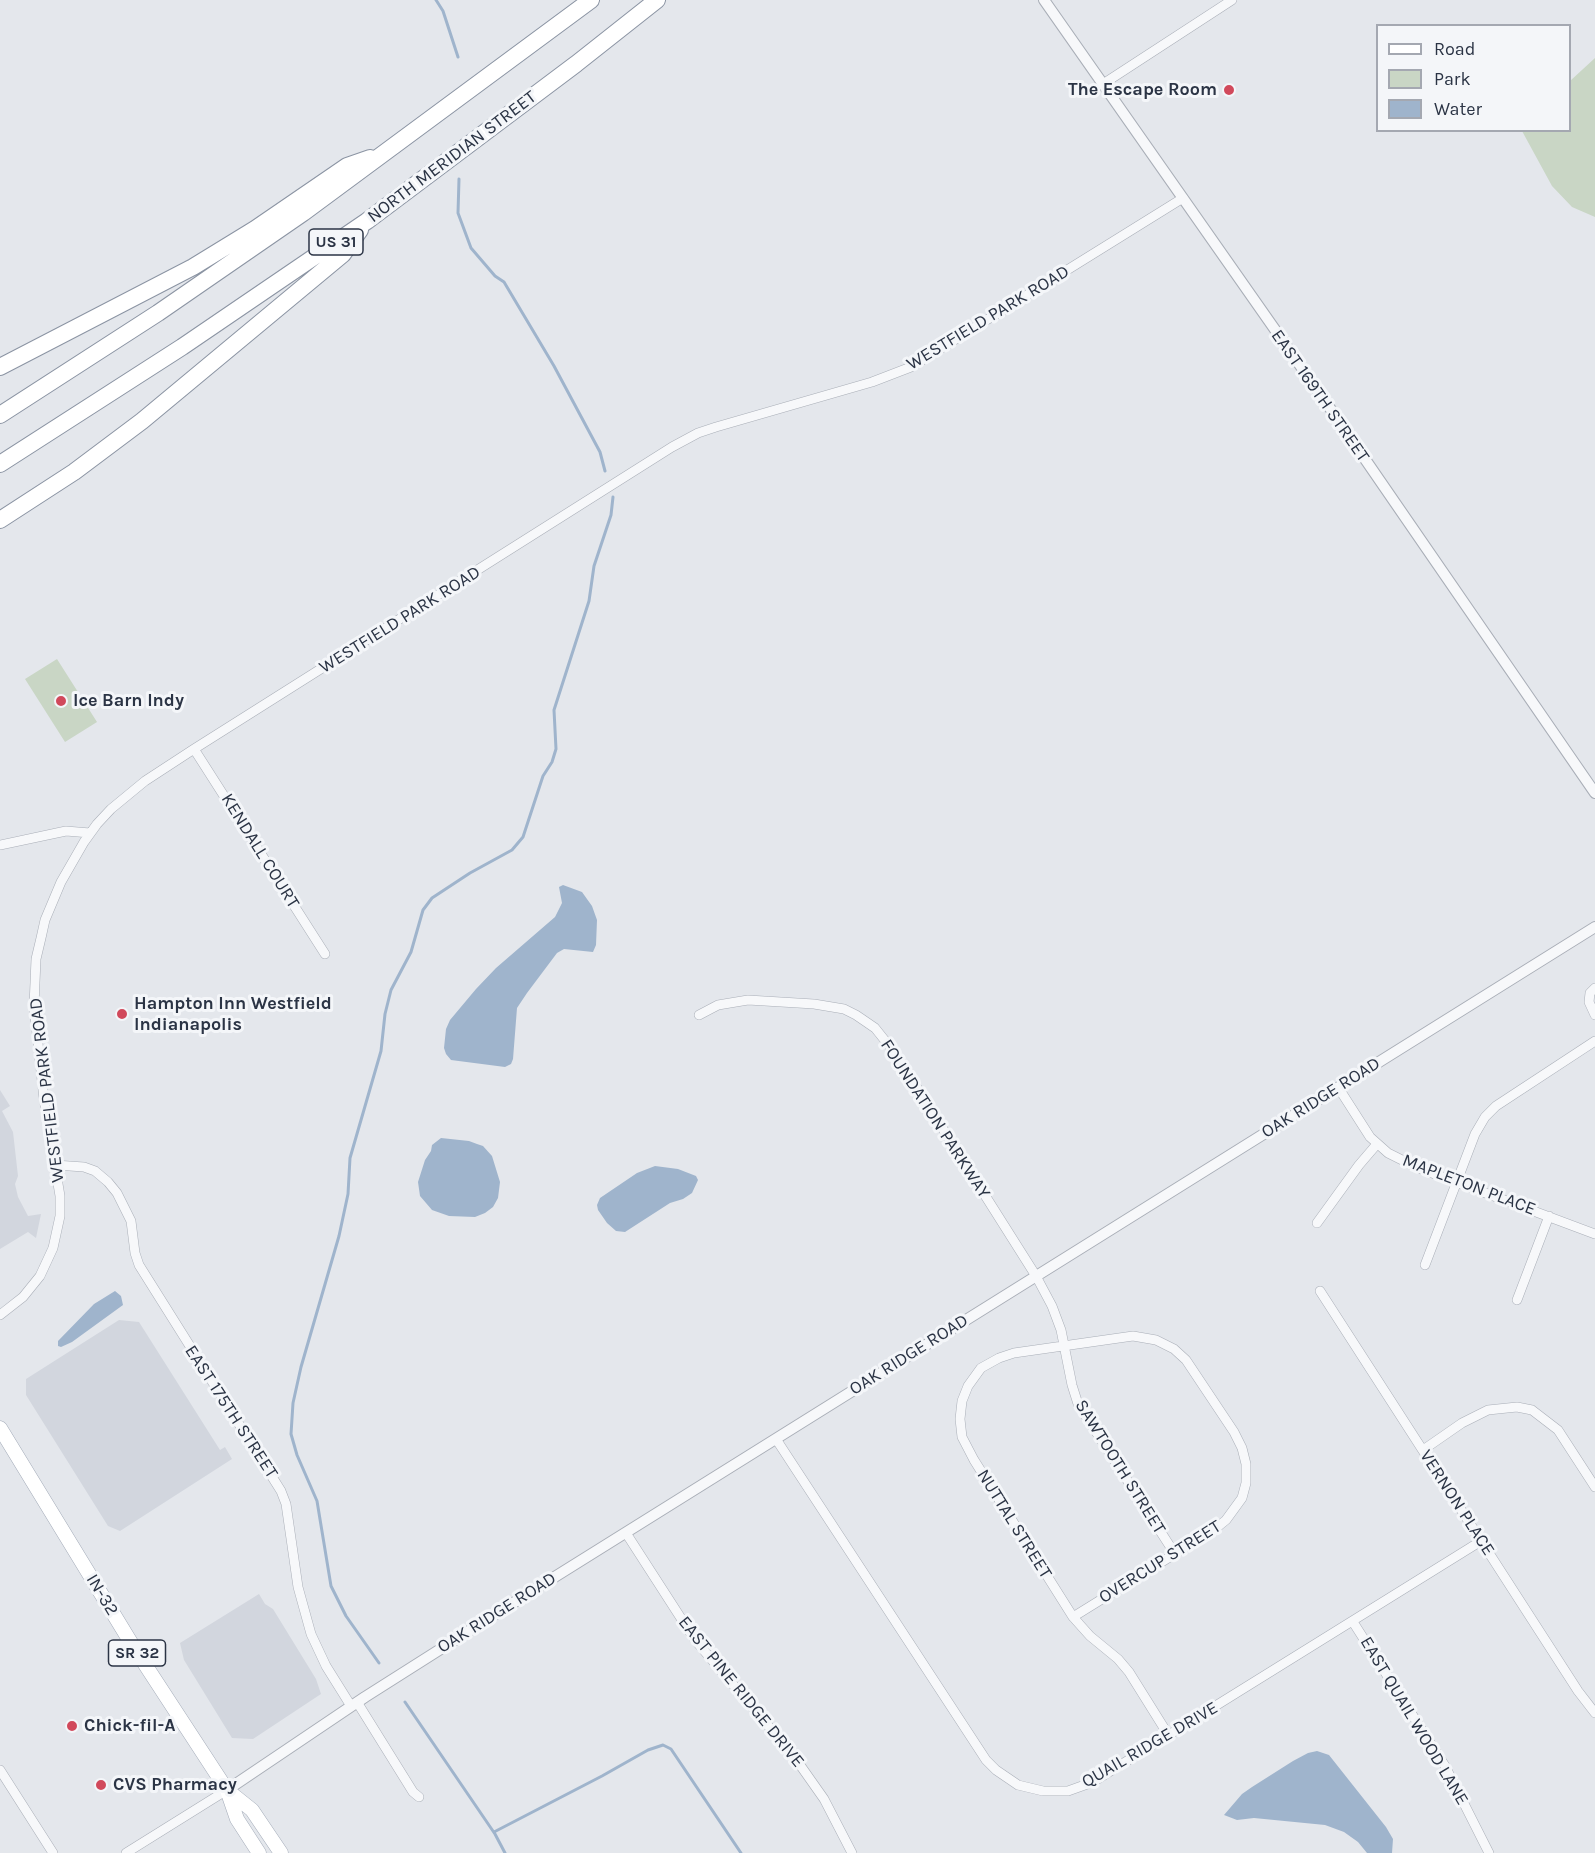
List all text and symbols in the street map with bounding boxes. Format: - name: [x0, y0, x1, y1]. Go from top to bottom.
- legend: [1376, 24, 1571, 132]
- text: Road: [1434, 38, 1475, 60]
- text: Park: [1434, 68, 1471, 90]
- place label: The Escape Room: [1068, 79, 1217, 101]
- marker: The Escape Room: [1222, 83, 1236, 97]
- street label: NORTH MERIDIAN STREET: [363, 86, 541, 228]
- text: Water: [1434, 98, 1482, 120]
- road number: US 31: [309, 229, 363, 255]
- street label: WESTFIELD PARK ROAD: [903, 261, 1073, 375]
- street label: EAST 169TH STREET: [1266, 326, 1374, 466]
- street label: WESTFIELD PARK ROAD: [315, 562, 485, 678]
- place label: Ice Barn Indy: [73, 690, 184, 712]
- marker: Ice Barn Indy: [54, 694, 68, 708]
- street label: KENDALL COURT: [216, 790, 304, 912]
- place label: Hampton Inn Westfield Indianapolis: [134, 993, 332, 1036]
- street label: WESTFIELD PARK ROAD: [25, 996, 69, 1184]
- marker: Hampton Inn Westfield Indianapolis: [115, 1007, 129, 1021]
- street label: FOUNDATION PARKWAY: [875, 1035, 995, 1203]
- street label: OAK RIDGE ROAD: [1258, 1053, 1384, 1143]
- street label: MAPLETON PLACE: [1399, 1150, 1539, 1220]
- street label: OAK RIDGE ROAD: [846, 1310, 972, 1400]
- street label: EAST 175TH STREET: [180, 1341, 282, 1483]
- street label: SAWTOOTH STREET: [1070, 1396, 1170, 1538]
- street label: VERNON PLACE: [1415, 1446, 1499, 1560]
- street label: NUTTAL STREET: [972, 1465, 1056, 1583]
- street label: OVERCUP STREET: [1095, 1516, 1225, 1608]
- street label: OAK RIDGE ROAD: [434, 1568, 560, 1658]
- street label: IN-32: [81, 1570, 123, 1620]
- street label: EAST PINE RIDGE DRIVE: [673, 1612, 809, 1772]
- street label: EAST QUAIL WOOD LANE: [1355, 1633, 1473, 1809]
- road number: SR 32: [108, 1640, 166, 1666]
- street label: QUAIL RIDGE DRIVE: [1078, 1697, 1222, 1793]
- place label: Chick-fil-A: [84, 1715, 175, 1737]
- marker: Chick-fil-A: [65, 1719, 79, 1733]
- place label: CVS Pharmacy: [113, 1774, 237, 1796]
- marker: CVS Pharmacy: [94, 1778, 108, 1792]

